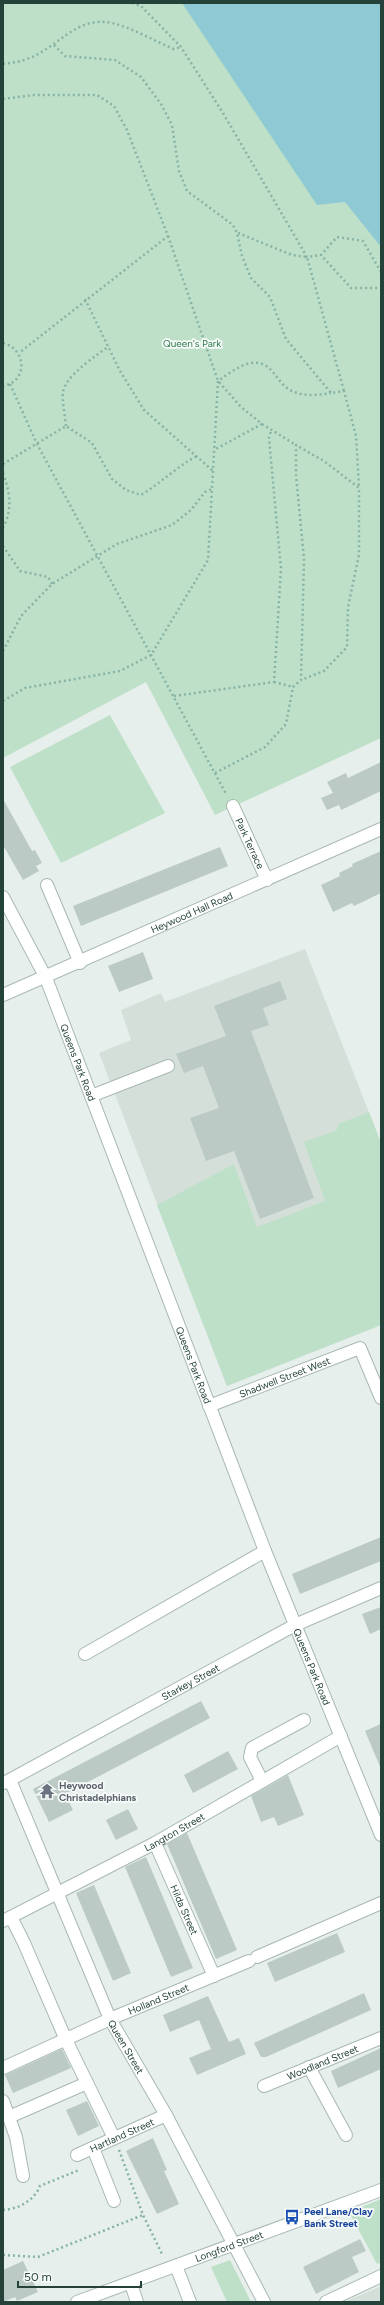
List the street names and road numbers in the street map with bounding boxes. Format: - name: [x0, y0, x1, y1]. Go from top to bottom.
- street label: Park Terrace: [233, 816, 268, 871]
- street label: Heywood Hall Road: [149, 888, 235, 936]
- street label: Queens Park Road: [58, 1022, 99, 1103]
- street label: Queens Park Road: [173, 1325, 215, 1406]
- street label: Shadwell Street West: [237, 1354, 332, 1400]
- street label: Queens Park Road: [291, 1626, 334, 1707]
- street label: Starkey Street: [159, 1661, 222, 1703]
- street label: Langton Street: [142, 1809, 207, 1854]
- street label: Hilda Street: [168, 1883, 201, 1937]
- street label: Holland Street: [126, 1980, 191, 2017]
- street label: Queen Street: [105, 2017, 147, 2076]
- street label: Woodland Street: [285, 2042, 360, 2083]
- street label: Hartland Street: [88, 2115, 156, 2155]
- street label: Longford Street: [193, 2227, 265, 2264]

